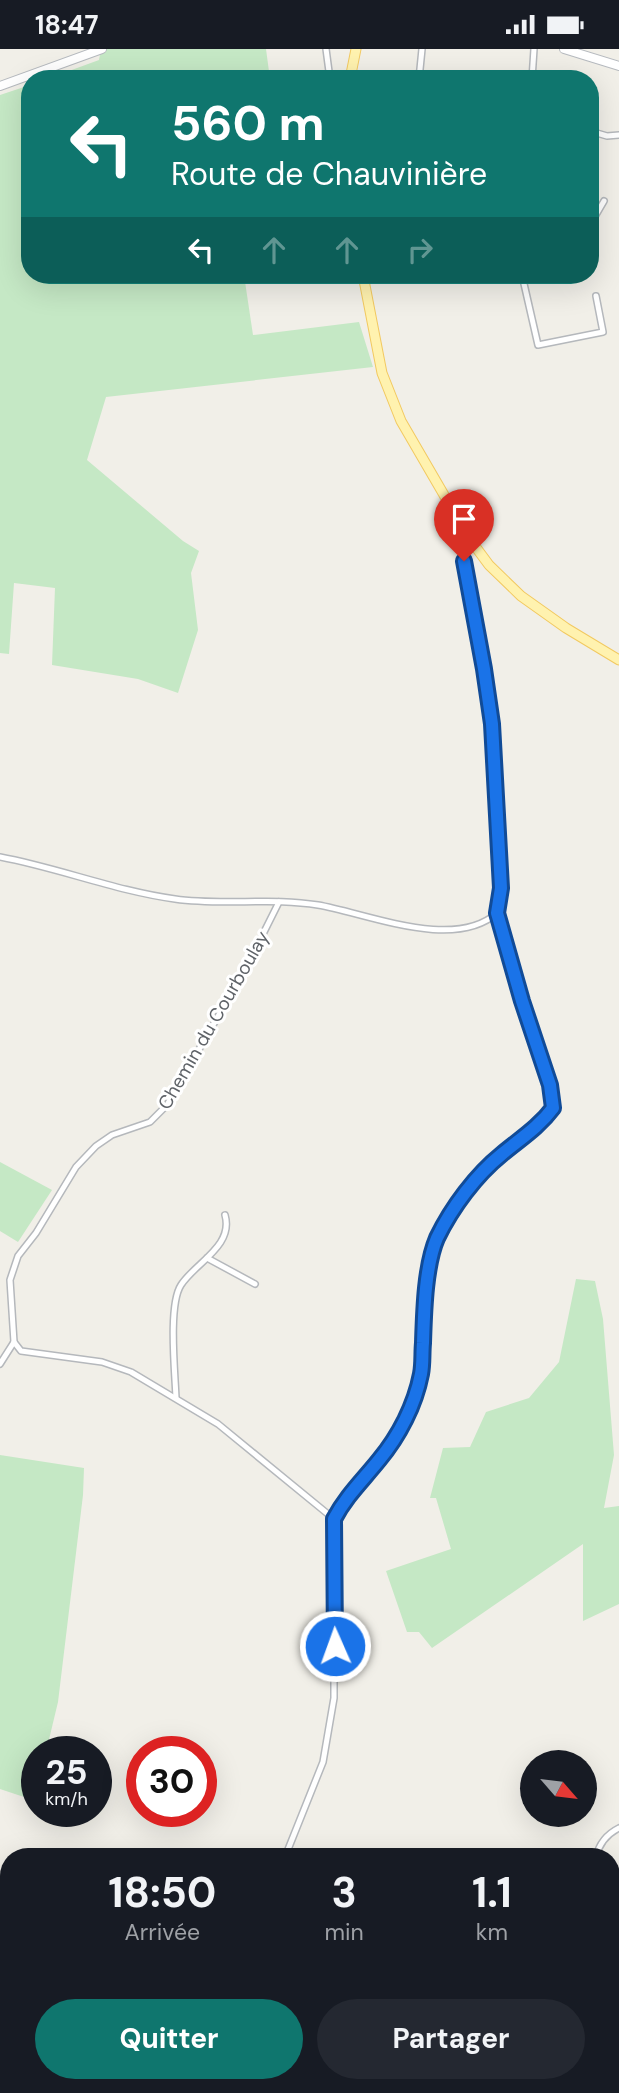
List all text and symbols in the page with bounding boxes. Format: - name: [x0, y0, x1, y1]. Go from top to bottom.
- text: 18:47: [35, 8, 98, 42]
- text: 560 m: [171, 91, 325, 155]
- icon: left: [56, 98, 147, 189]
- text: Route de Chauvinière: [171, 153, 487, 195]
- icon: left: [182, 231, 220, 269]
- icon: ahead: [255, 231, 293, 269]
- icon: ahead: [328, 231, 366, 269]
- icon: right: [401, 231, 439, 269]
- pin: [434, 489, 494, 561]
- icon: arrive: [445, 500, 483, 538]
- street label: Chemin du Courboulay: [152, 926, 275, 1114]
- position arrow: [298, 1609, 372, 1683]
- speed limit sign: 30: [126, 1736, 217, 1827]
- text: 25: [46, 1749, 87, 1795]
- north arrow: [520, 1750, 597, 1827]
- map controls: [520, 1750, 597, 1827]
- text: km/h: [45, 1787, 88, 1811]
- text: 18:50: [108, 1865, 216, 1920]
- text: 3: [332, 1865, 357, 1920]
- text: 1.1: [472, 1865, 512, 1920]
- text: Arrivée: [125, 1917, 200, 1947]
- text: min: [325, 1917, 364, 1947]
- text: km: [476, 1917, 508, 1947]
- button: Quitter: [35, 1999, 303, 2079]
- button: Partager: [317, 1999, 585, 2079]

